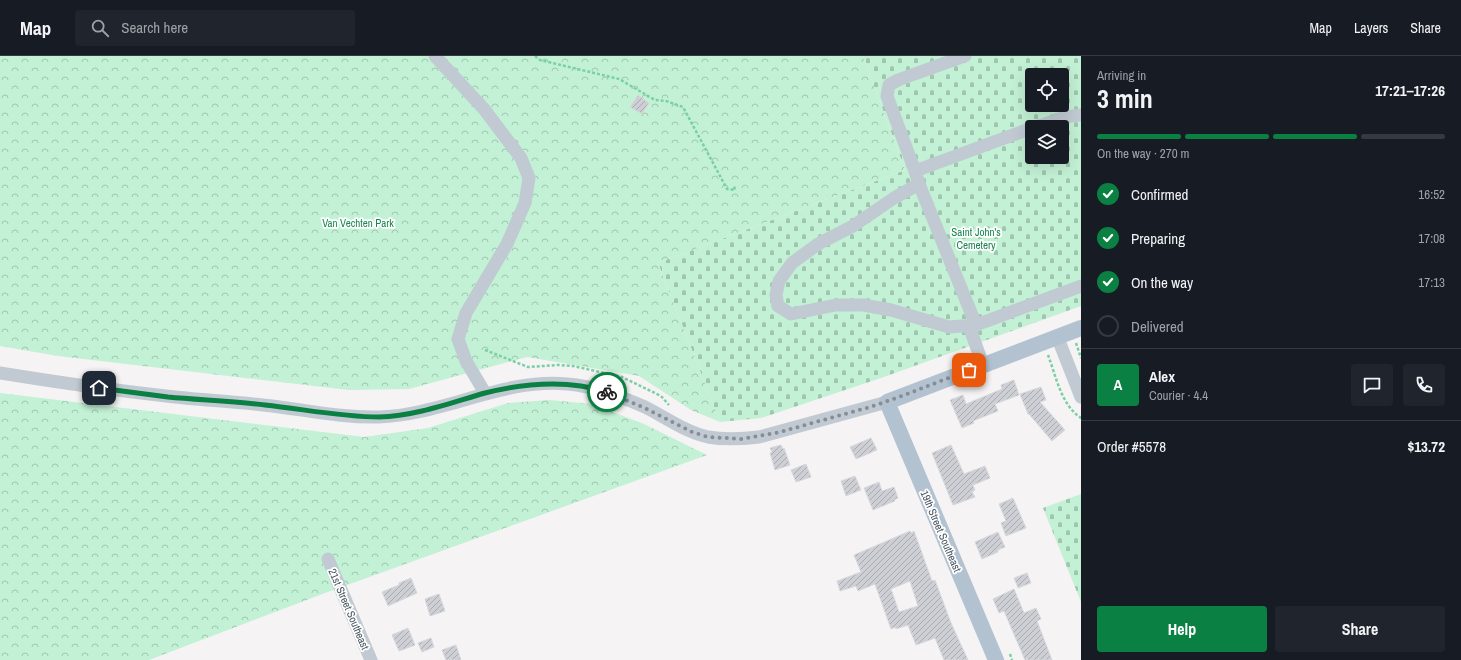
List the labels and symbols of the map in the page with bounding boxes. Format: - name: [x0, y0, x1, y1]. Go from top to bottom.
- park label: Van Vechten Park: [322, 216, 394, 230]
- park label: Saint John's Cemetery: [951, 225, 1001, 252]
- pin: [952, 353, 986, 387]
- pin: [82, 371, 116, 405]
- courier: [587, 372, 627, 412]
- street label: 19th Street Southeast: [918, 488, 965, 574]
- street label: 21st Street Southeast: [326, 566, 373, 652]

